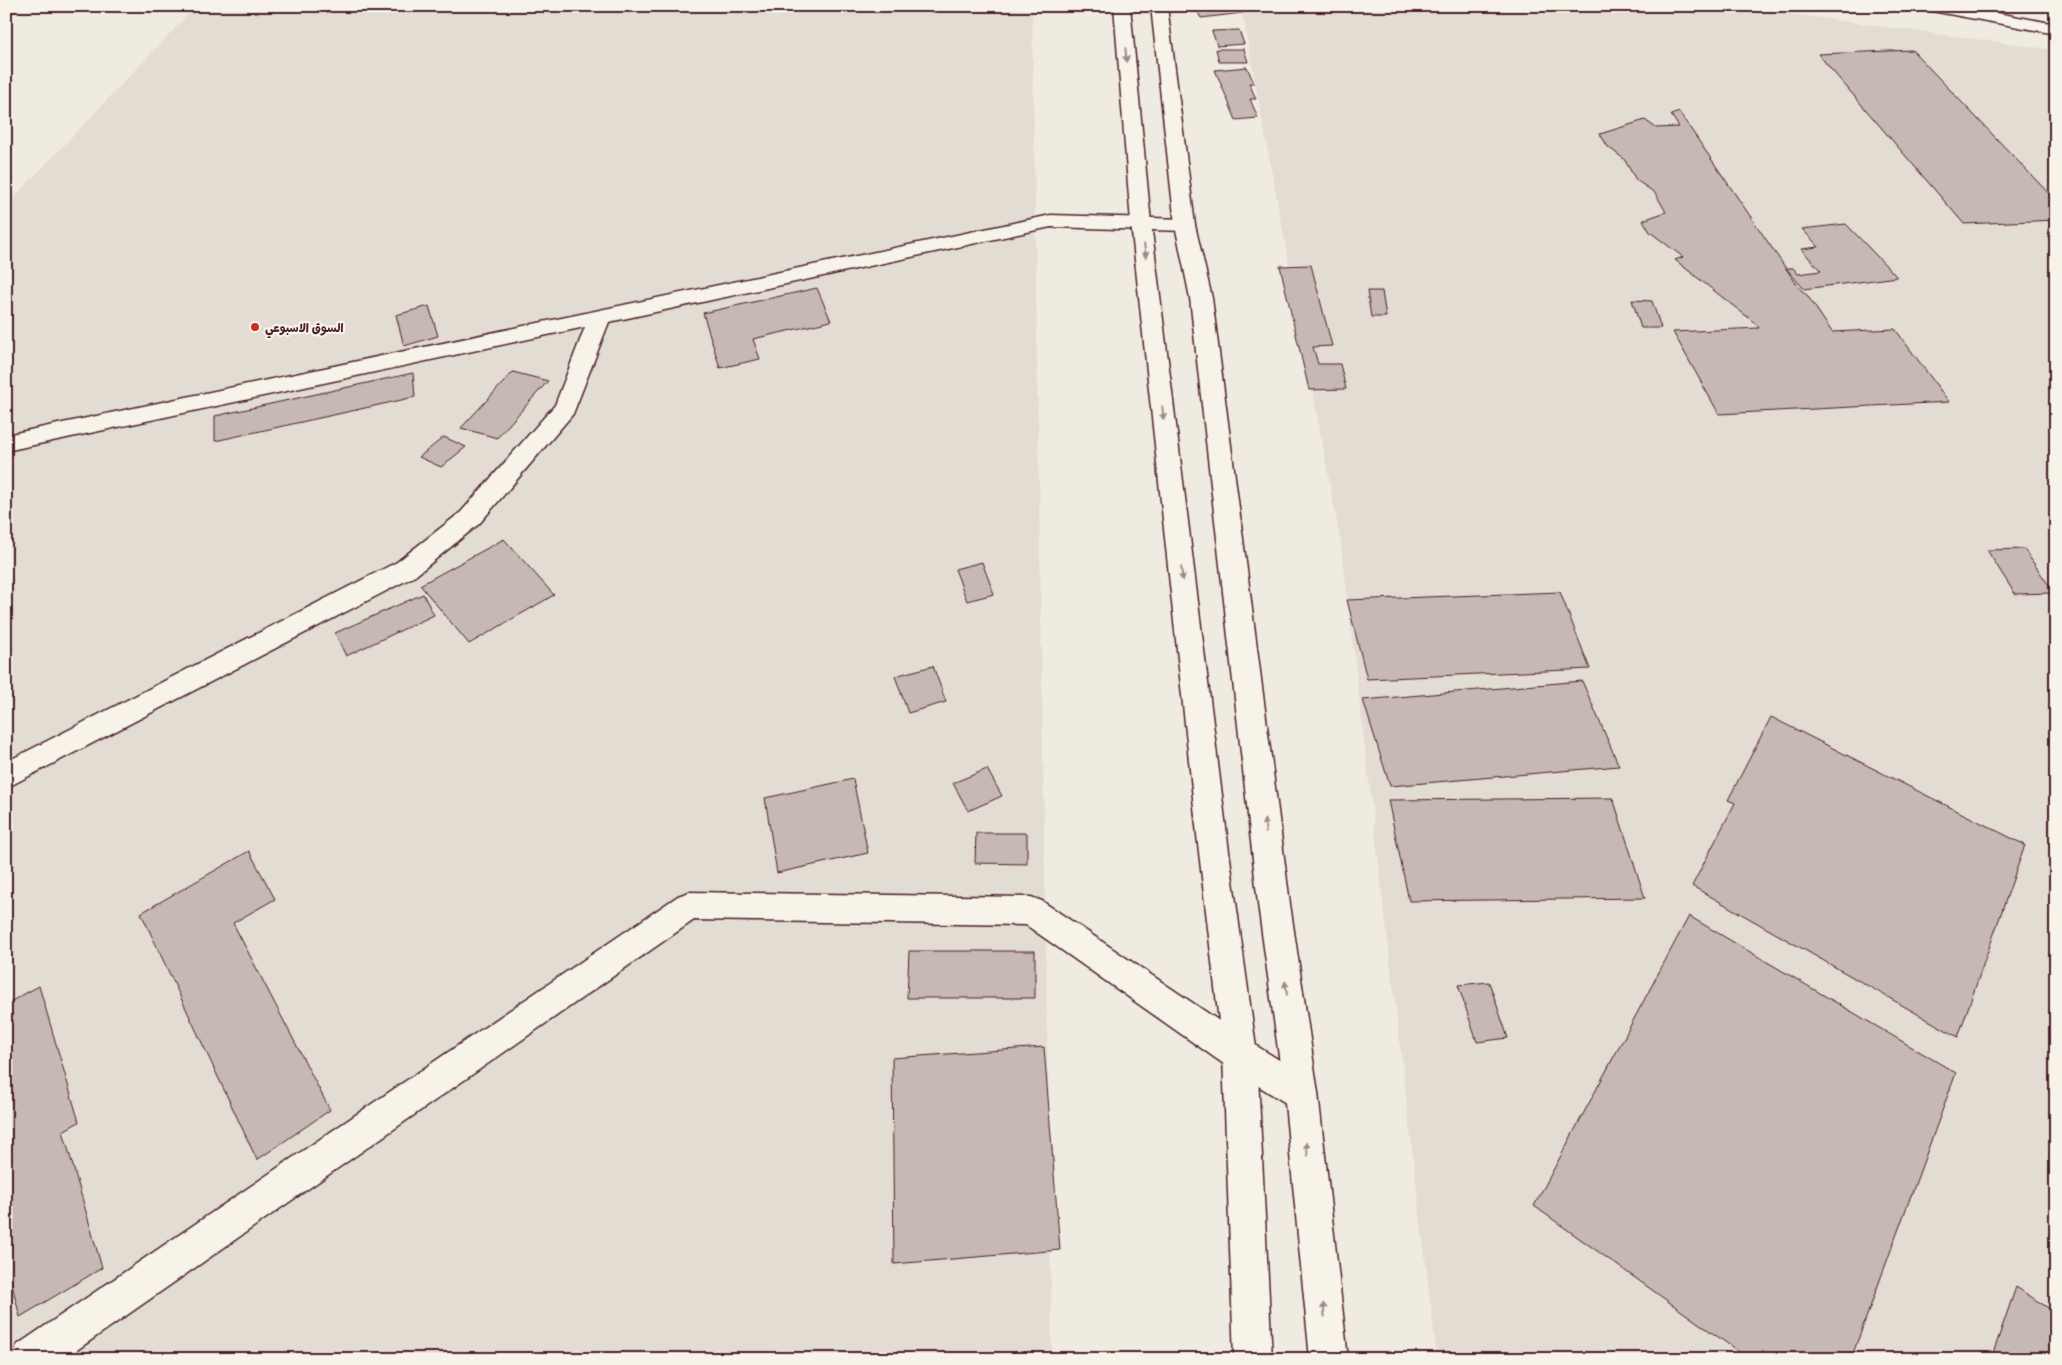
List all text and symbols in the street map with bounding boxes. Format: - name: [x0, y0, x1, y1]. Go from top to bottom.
- one-way arrow: [1123, 47, 1131, 63]
- one-way arrow: [1141, 244, 1149, 260]
- place label: السوق الاسبوعي: [265, 320, 344, 339]
- marker: السوق الاسبوعي: [249, 321, 261, 333]
- one-way arrow: [1159, 405, 1167, 421]
- one-way arrow: [1178, 567, 1186, 583]
- one-way arrow: [1261, 818, 1269, 834]
- one-way arrow: [1282, 979, 1290, 995]
- one-way arrow: [1303, 1140, 1311, 1156]
- one-way arrow: [1320, 1302, 1328, 1318]

